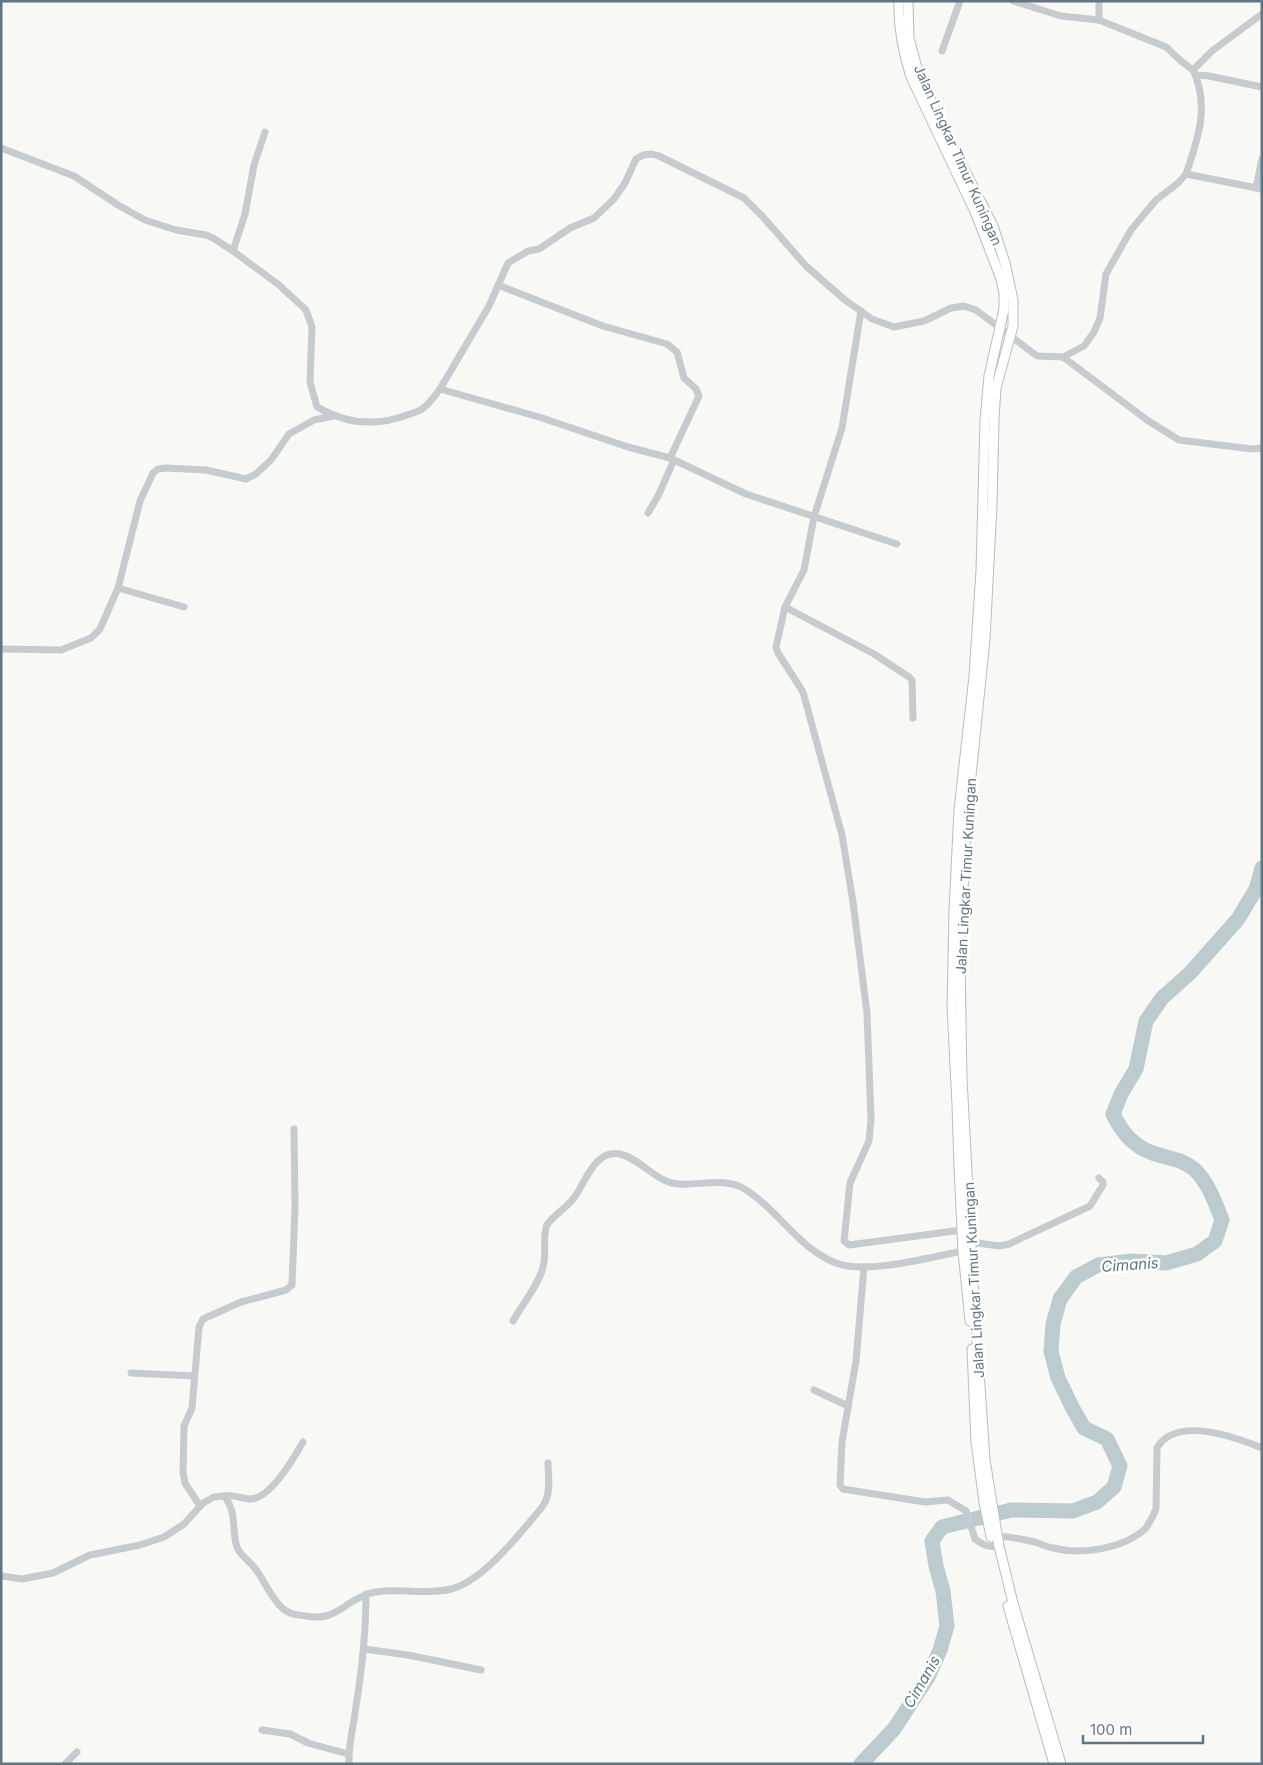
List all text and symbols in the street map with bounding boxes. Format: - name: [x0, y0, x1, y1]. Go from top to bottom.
- street label: Jalan Lingkar Timur Kuningan: [911, 62, 1006, 248]
- street label: Jalan Lingkar Timur Kuningan: [952, 778, 979, 974]
- street label: Jalan Lingkar Timur Kuningan: [960, 1182, 987, 1378]
- water label: Cimanis: [1101, 1253, 1159, 1276]
- water label: Cimanis: [899, 1652, 944, 1711]
- scale bar: [1083, 1712, 1203, 1744]
- text: 100 m: [1090, 1720, 1132, 1739]

